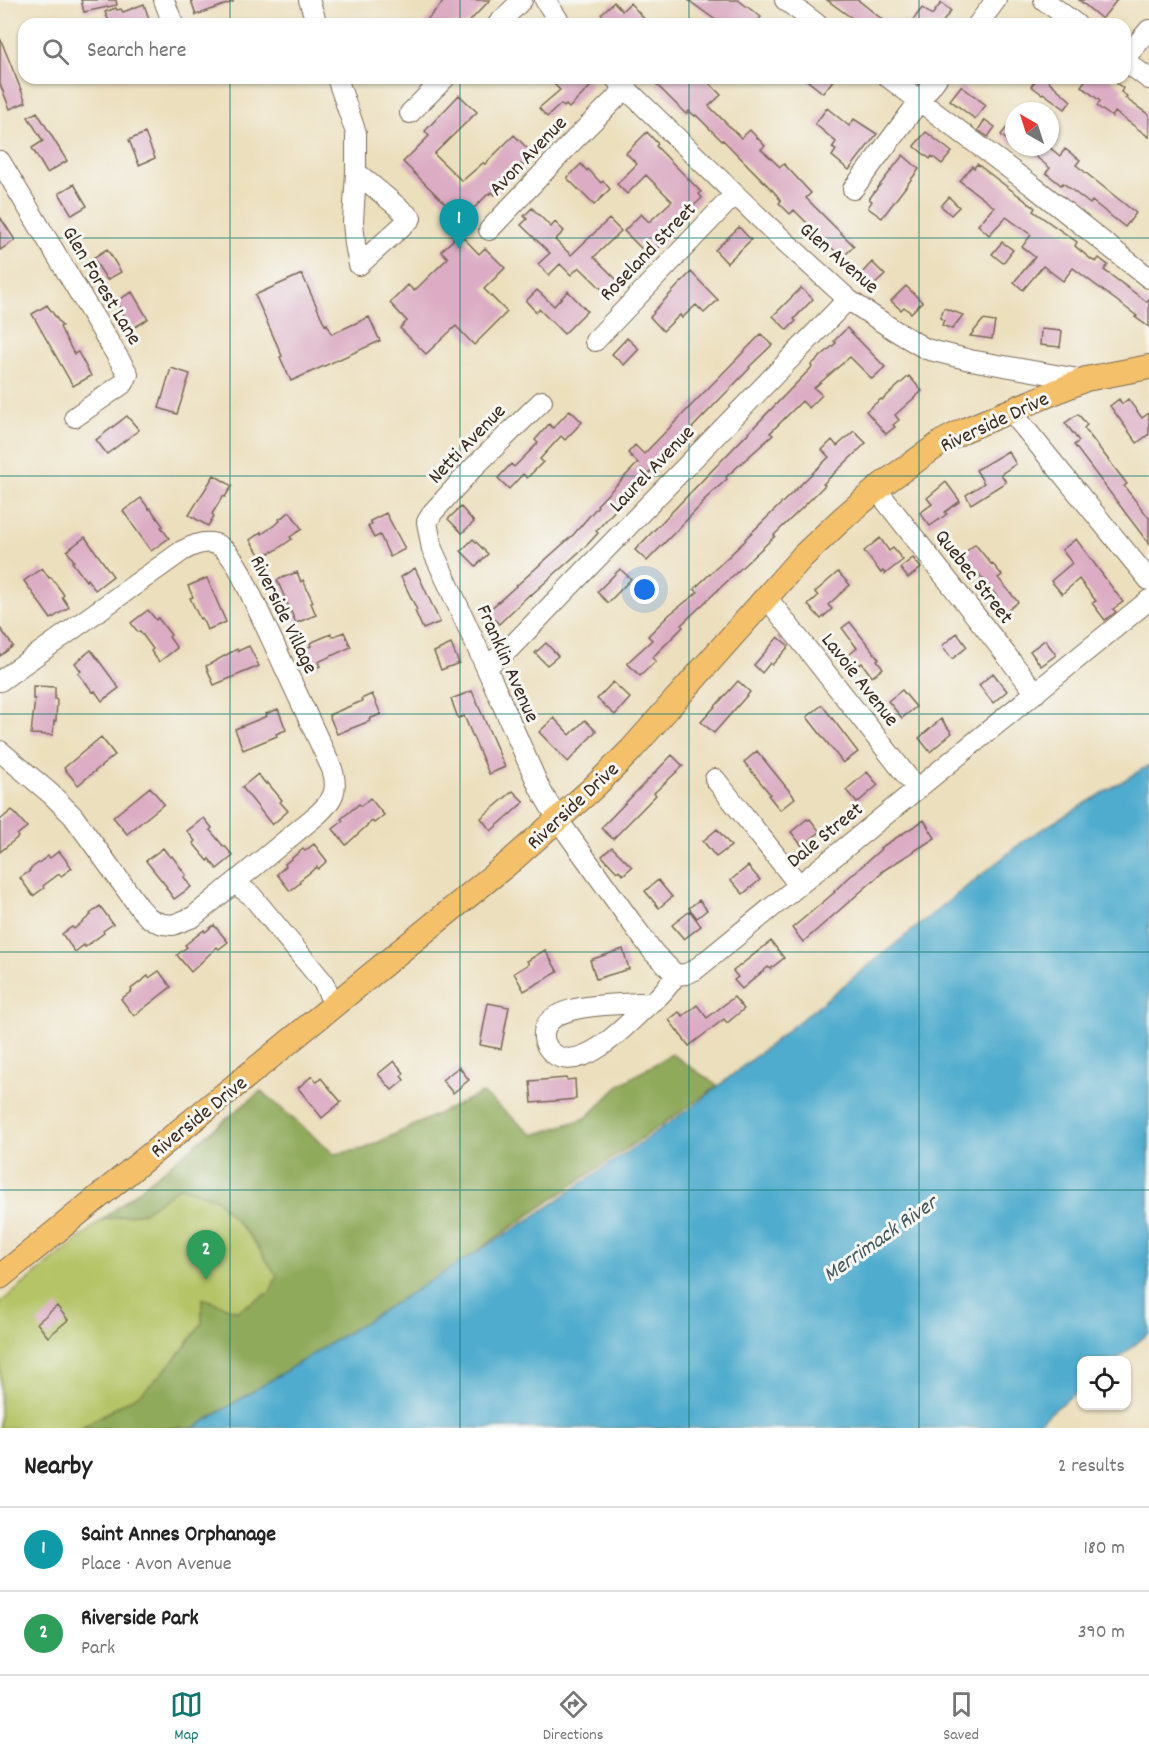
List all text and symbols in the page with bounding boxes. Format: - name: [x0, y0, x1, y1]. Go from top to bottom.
- search box: [18, 18, 1131, 84]
- icon: search: [39, 35, 72, 68]
- text: Search here: [87, 36, 186, 67]
- north arrow: [1005, 102, 1059, 156]
- street label: Avon Avenue: [483, 110, 575, 204]
- street label: Roseland Street: [594, 196, 705, 310]
- pin: 1: [440, 200, 478, 249]
- street label: Glen Avenue: [792, 216, 884, 302]
- street label: Glen Forest Lane: [53, 221, 148, 352]
- street label: Riverside Drive: [936, 385, 1055, 462]
- street label: Netti Avenue: [422, 398, 514, 492]
- street label: Laurel Avenue: [604, 419, 703, 521]
- street label: Quebec Street: [926, 524, 1019, 632]
- street label: Riverside Village: [241, 551, 324, 680]
- your location: [630, 575, 659, 604]
- street label: Franklin Avenue: [467, 601, 546, 728]
- street label: Lavoie Avenue: [812, 628, 905, 734]
- street label: Riverside Drive: [521, 756, 627, 858]
- street label: Dale Street: [781, 796, 871, 877]
- street label: Riverside Drive: [145, 1070, 255, 1167]
- water label: Merrimack River: [818, 1187, 947, 1291]
- pin: 2: [186, 1230, 226, 1280]
- map controls: [1077, 1356, 1131, 1410]
- button: locate: [1077, 1356, 1131, 1410]
- text: Nearby: [24, 1449, 92, 1486]
- text: 2 results: [1058, 1453, 1125, 1481]
- text: Saint Annes Orphanage: [81, 1520, 276, 1551]
- text: 1: [41, 1535, 46, 1563]
- text: 180 m: [1083, 1535, 1125, 1563]
- text: Place · Avon Avenue: [81, 1551, 232, 1579]
- text: Riverside Park: [81, 1604, 199, 1635]
- text: 2: [39, 1619, 48, 1647]
- text: 390 m: [1078, 1619, 1125, 1647]
- text: Park: [81, 1635, 115, 1663]
- tab: Map: [170, 1688, 203, 1747]
- tab: Directions: [543, 1688, 603, 1747]
- tab: Saved: [943, 1688, 979, 1747]

